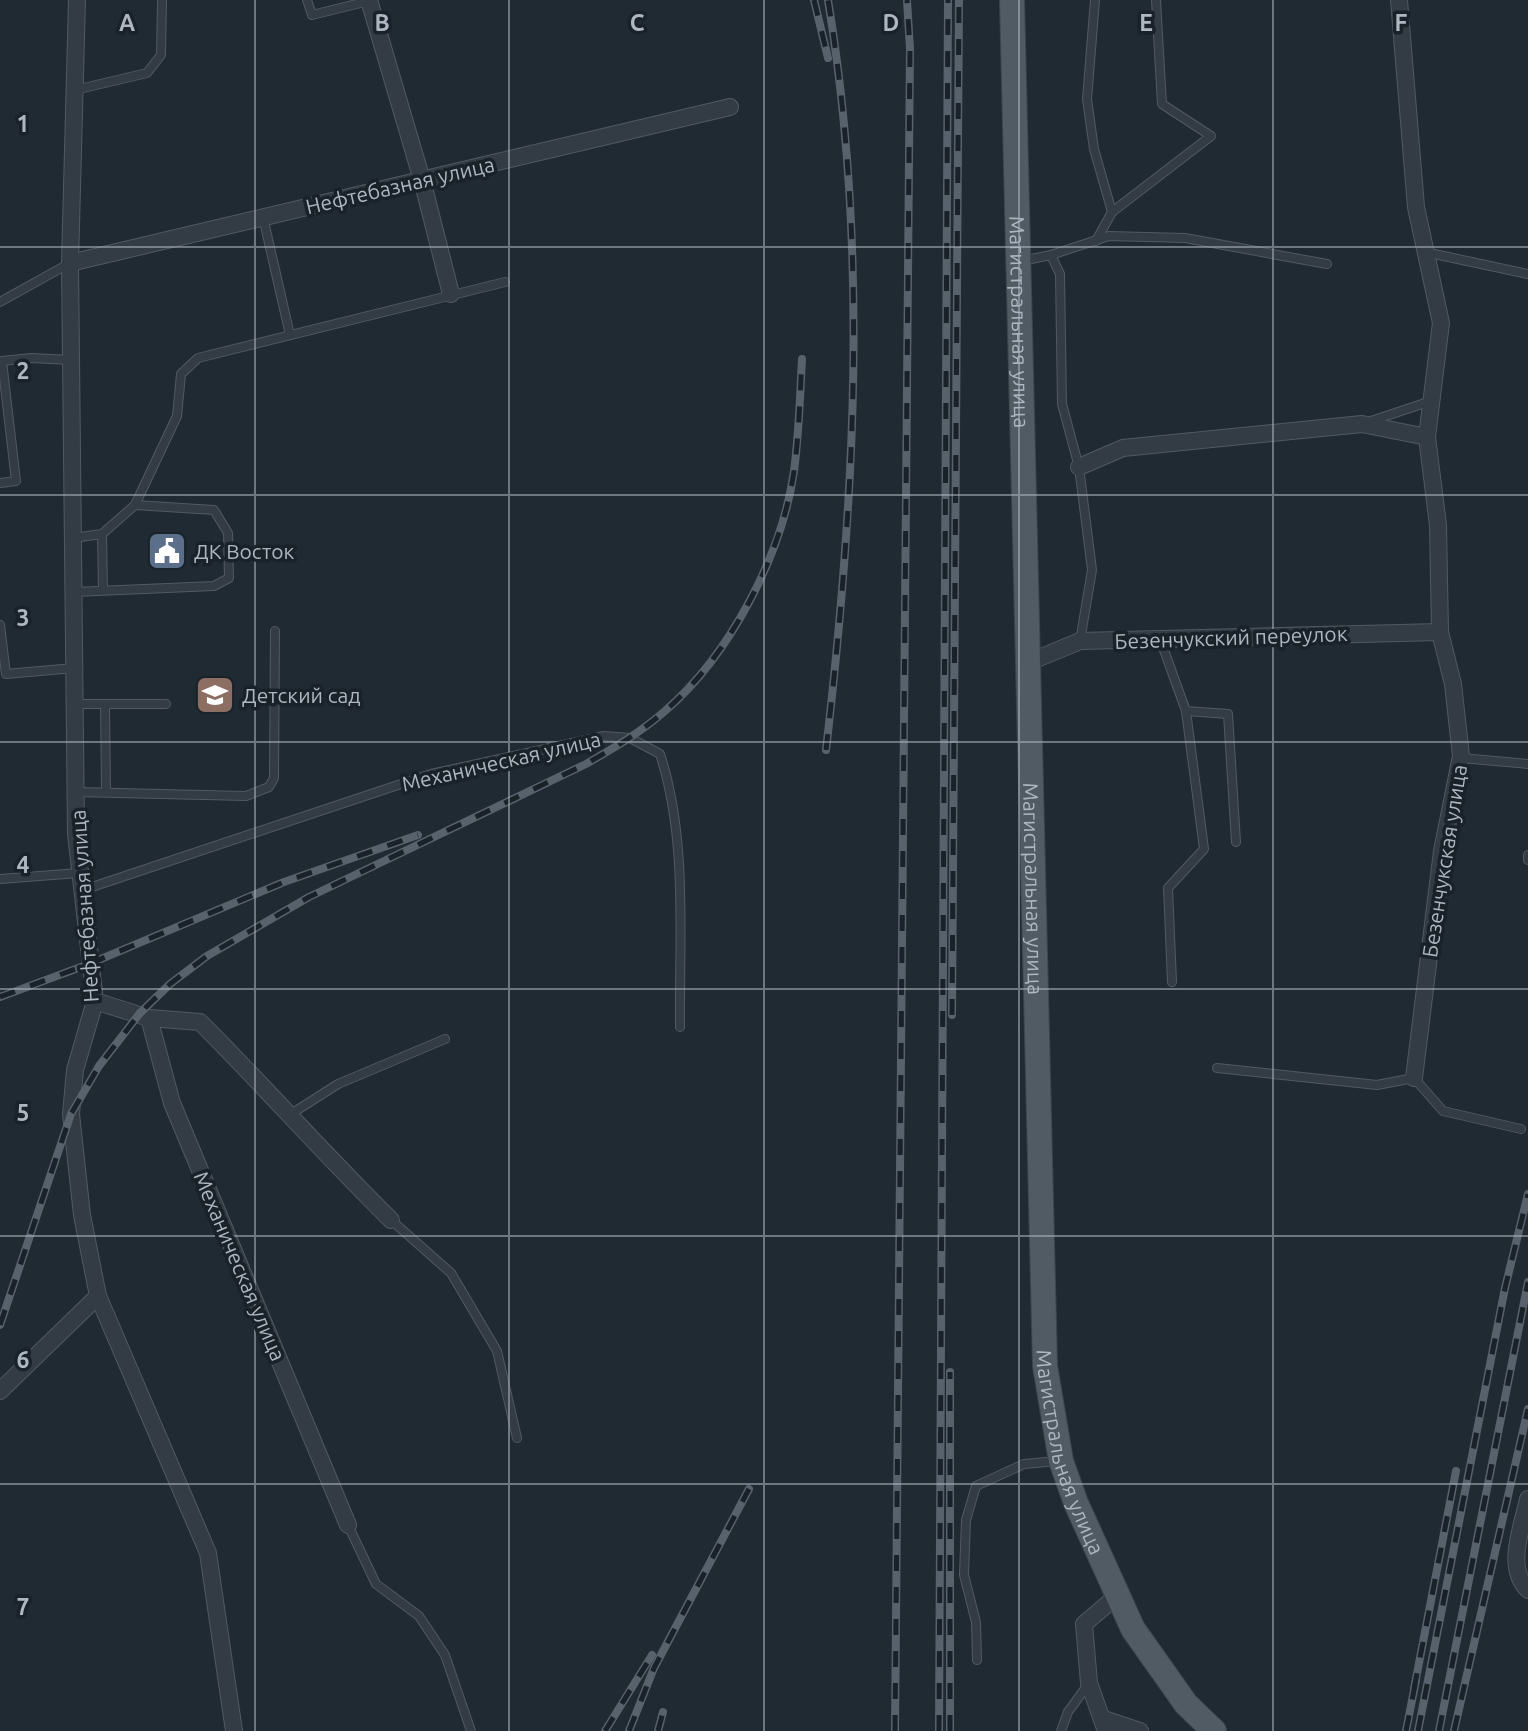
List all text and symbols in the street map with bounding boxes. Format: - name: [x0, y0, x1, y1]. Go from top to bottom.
- text: A: [119, 10, 135, 35]
- text: B: [374, 10, 390, 35]
- text: C: [630, 10, 645, 35]
- text: D: [883, 10, 899, 35]
- text: E: [1139, 10, 1153, 35]
- text: F: [1395, 10, 1408, 35]
- text: 1: [17, 111, 29, 136]
- street label: Нефтебазная улица: [303, 152, 497, 218]
- street label: Магистральная улица: [1005, 215, 1034, 428]
- text: 2: [17, 358, 29, 383]
- public building icon: ДК Восток: [146, 530, 188, 572]
- place label: ДК Восток: [194, 539, 295, 563]
- text: 3: [17, 605, 29, 630]
- street label: Безенчукский переулок: [1114, 621, 1348, 653]
- school or university icon: Детский сад: [194, 674, 236, 716]
- place label: Детский сад: [242, 683, 361, 707]
- street label: Механическая улица: [399, 726, 603, 796]
- street label: Безенчукская улица: [1417, 763, 1471, 959]
- street label: Магистральная улица: [1019, 782, 1048, 995]
- street label: Нефтебазная улица: [65, 809, 103, 1003]
- text: 4: [17, 852, 30, 877]
- text: 5: [17, 1100, 29, 1125]
- street label: Механическая улица: [189, 1168, 291, 1364]
- text: 6: [17, 1347, 30, 1372]
- street label: Магистральная улица: [1033, 1349, 1110, 1558]
- text: 7: [17, 1594, 29, 1619]

